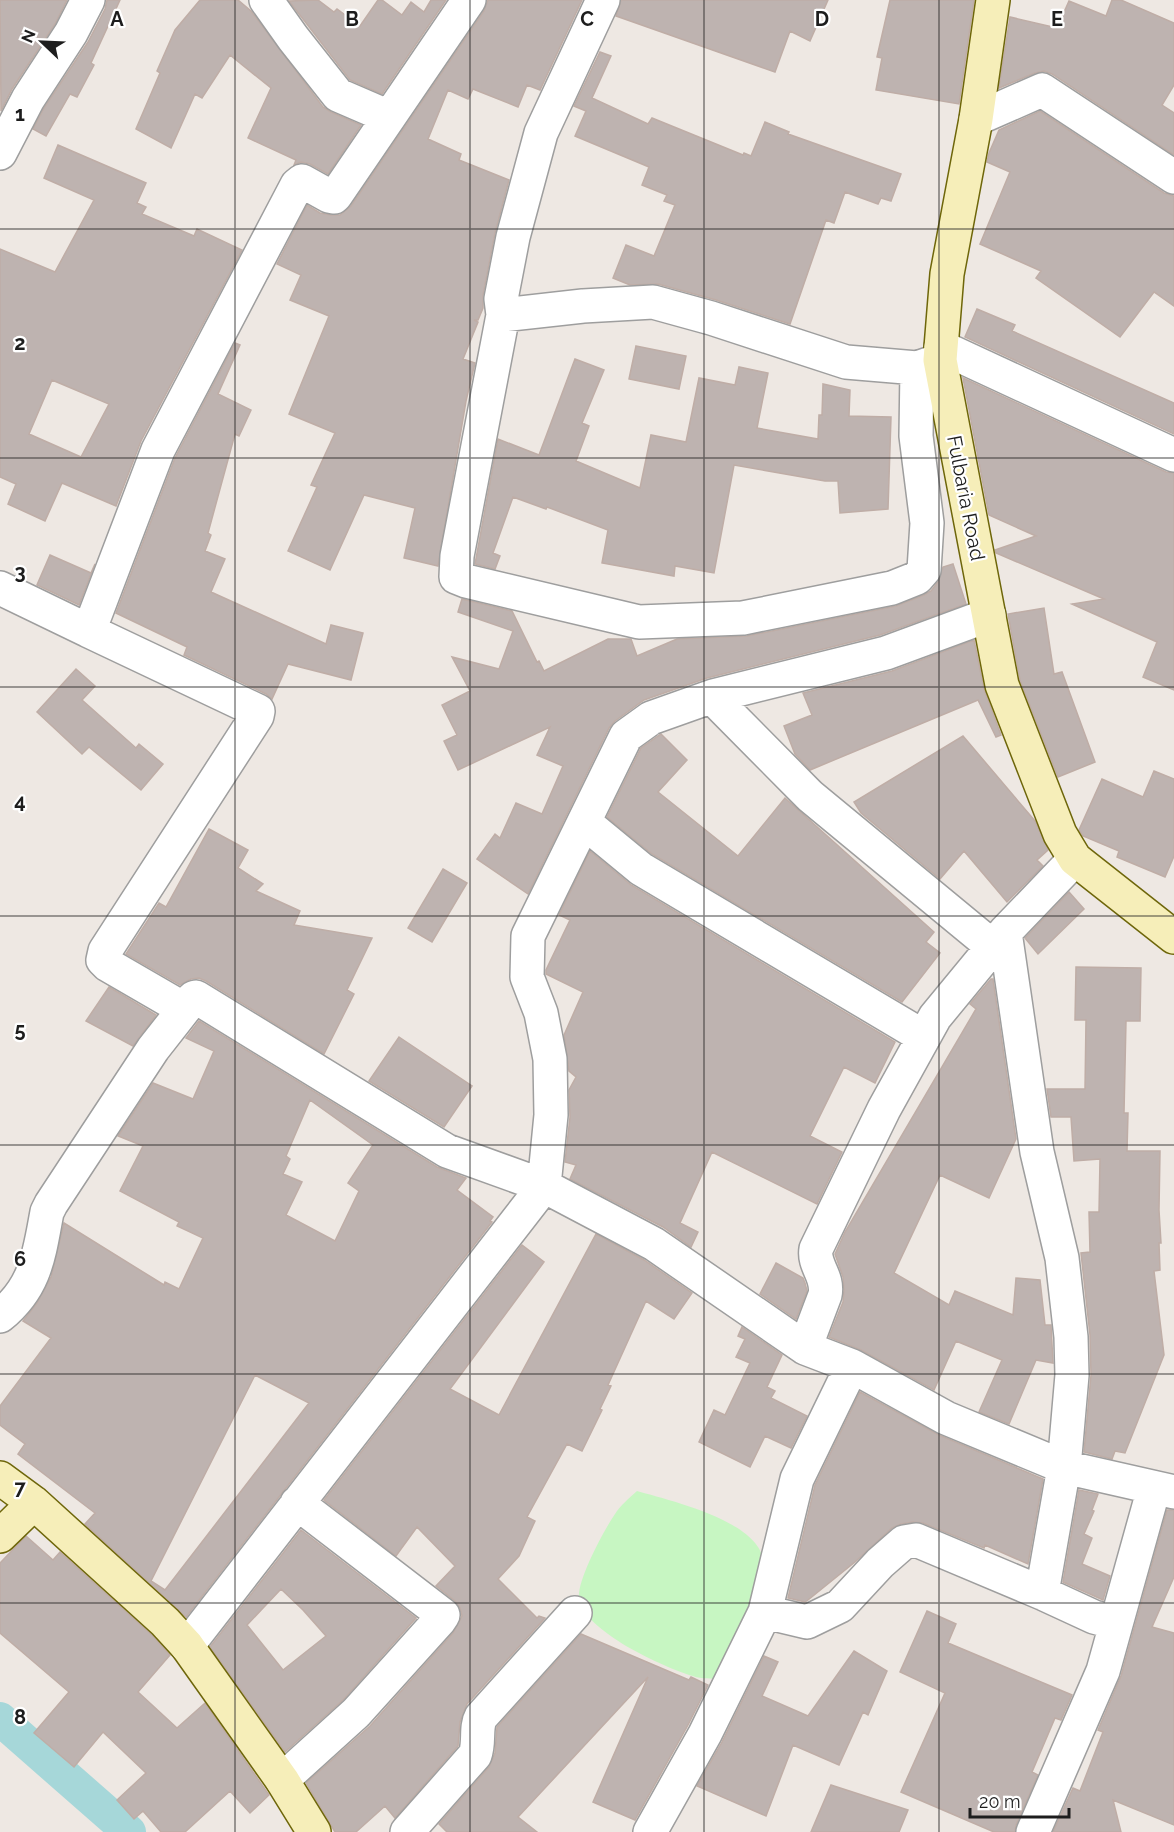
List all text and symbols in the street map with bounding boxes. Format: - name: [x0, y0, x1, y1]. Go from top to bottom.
- text: A: [110, 7, 124, 31]
- text: B: [345, 7, 359, 31]
- text: C: [580, 7, 594, 31]
- text: D: [815, 7, 829, 31]
- text: E: [1051, 7, 1063, 31]
- north arrow: [12, 12, 72, 72]
- text: N: [18, 27, 40, 46]
- text: 1: [15, 102, 25, 126]
- text: 2: [14, 331, 26, 355]
- street label: Fulbaria Road: [942, 433, 990, 563]
- text: 3: [14, 560, 26, 584]
- text: 4: [14, 789, 26, 813]
- text: 5: [14, 1018, 26, 1042]
- text: 6: [14, 1247, 26, 1271]
- text: 7: [14, 1476, 26, 1500]
- text: 8: [14, 1705, 26, 1729]
- scale bar: [970, 1781, 1069, 1819]
- text: 20 m: [979, 1791, 1021, 1812]

